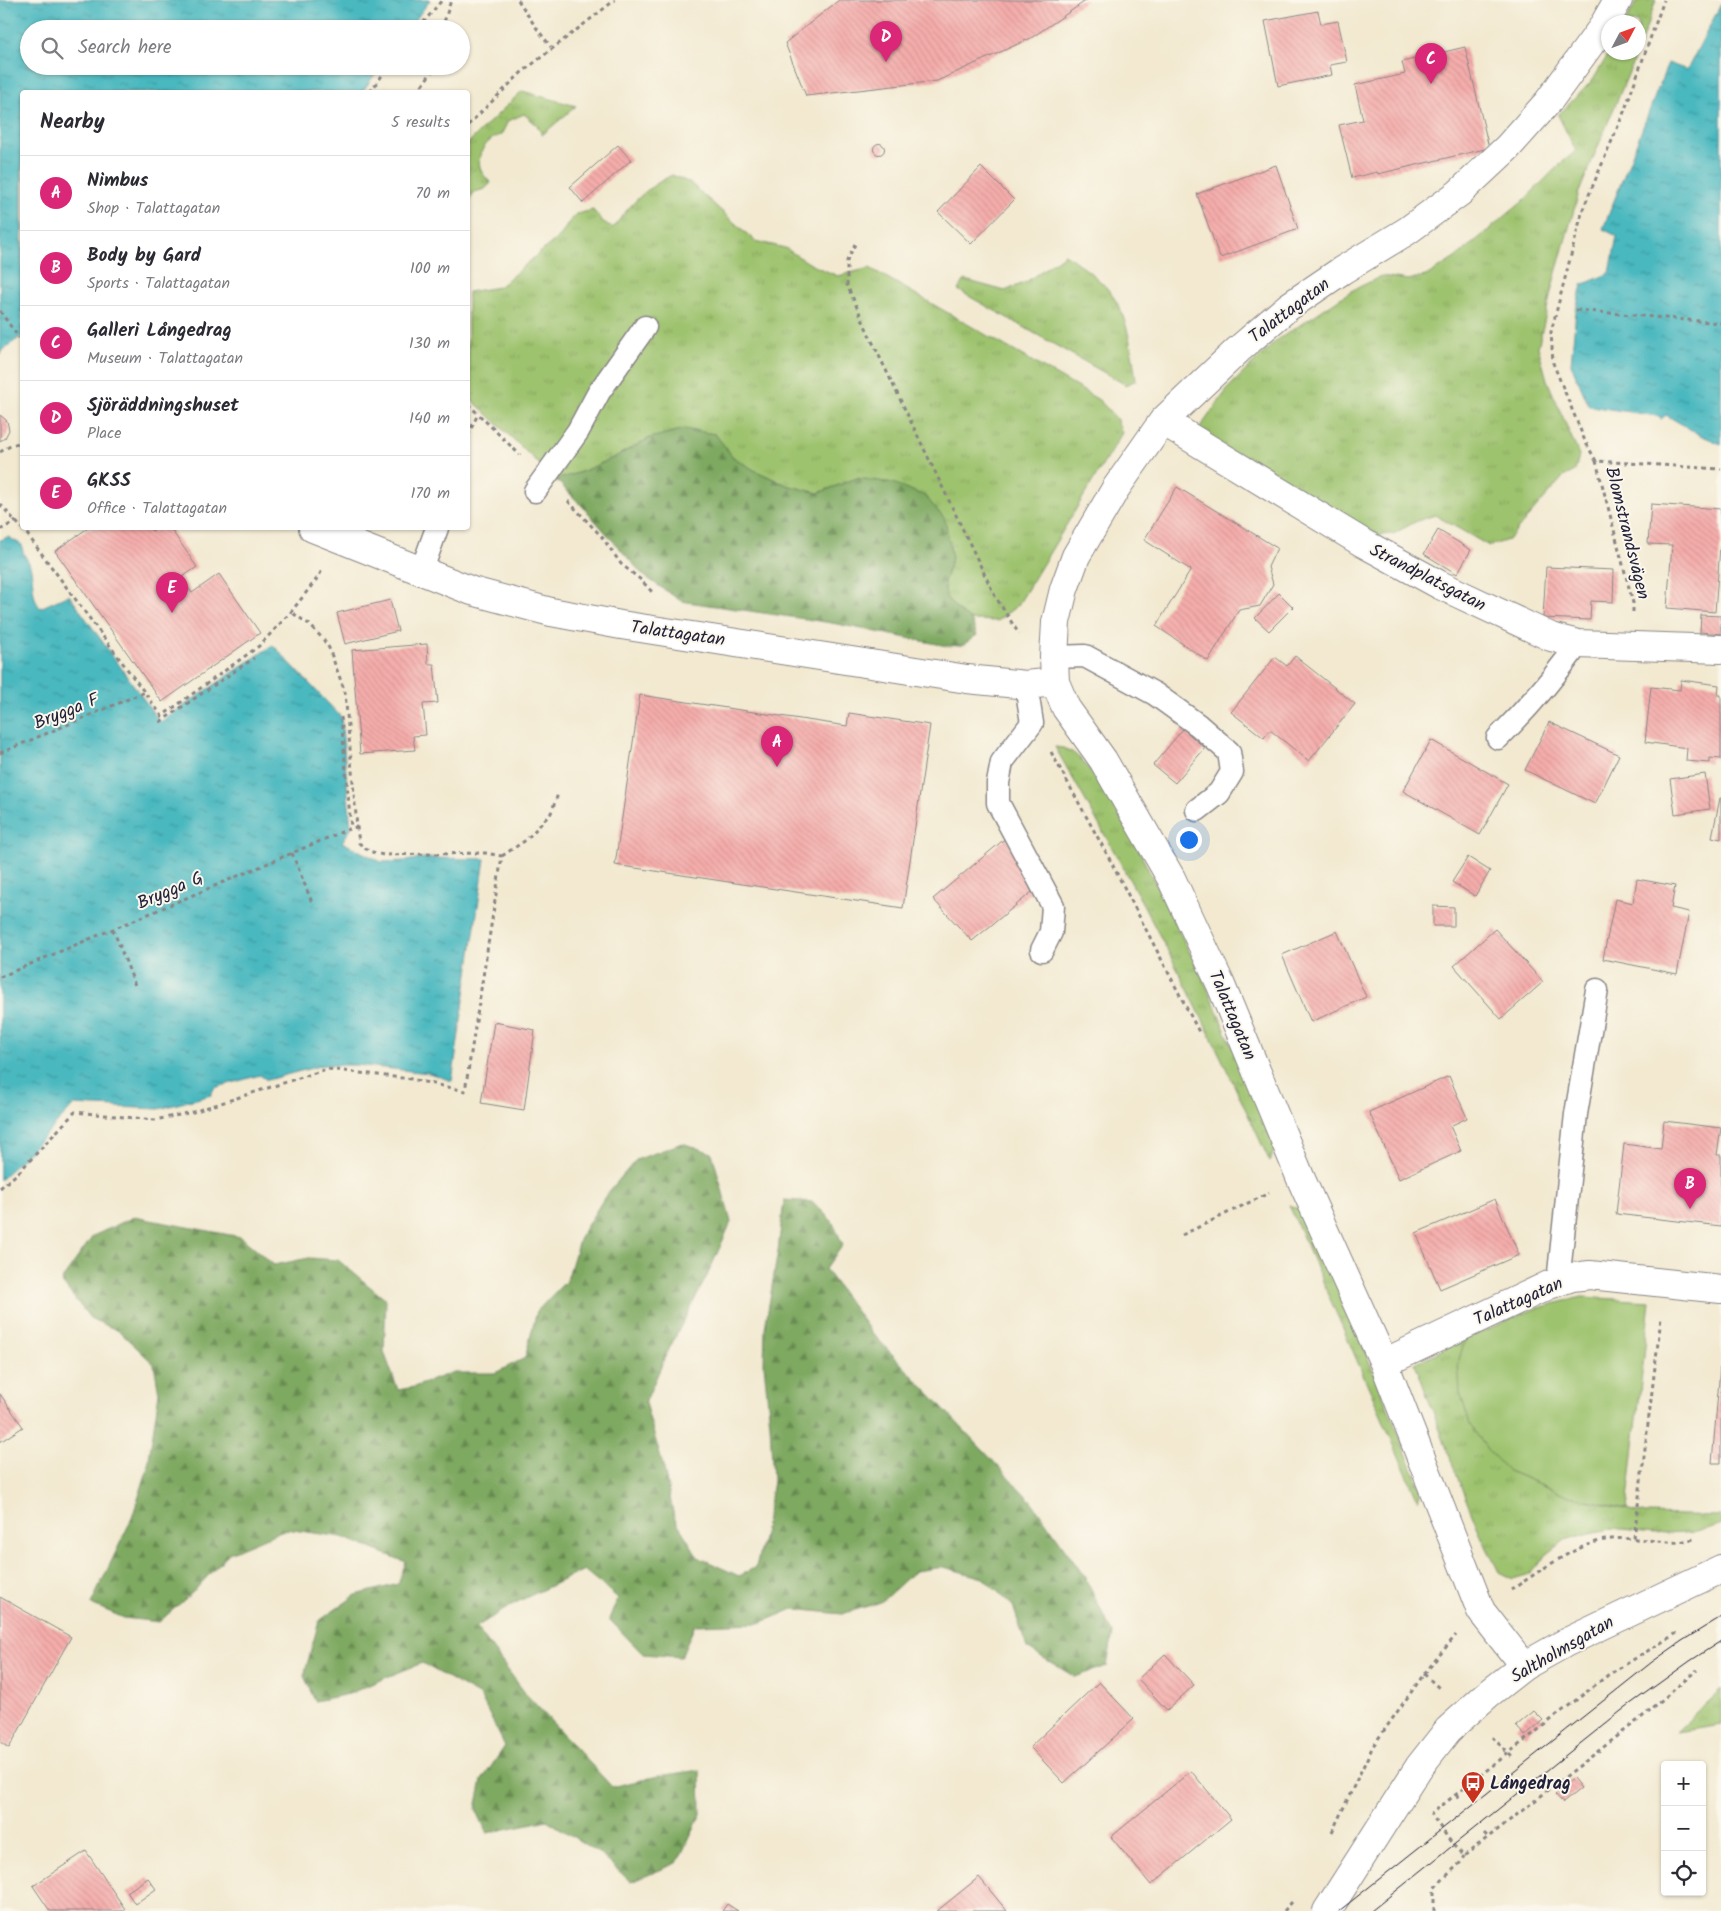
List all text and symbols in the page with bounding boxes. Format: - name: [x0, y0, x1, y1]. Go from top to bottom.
- north arrow: [1601, 15, 1646, 60]
- search box: [20, 20, 470, 75]
- pin: D: [870, 21, 902, 62]
- text: Search here: [78, 33, 172, 63]
- icon: search: [38, 34, 66, 62]
- pin: C: [1415, 43, 1447, 84]
- text: Nearby: [40, 106, 105, 139]
- text: 5 results: [391, 110, 450, 135]
- text: Nimbus: [87, 166, 148, 196]
- text: A: [51, 181, 61, 206]
- text: 70 m: [415, 181, 450, 206]
- text: Shop · Talattagatan: [87, 196, 220, 221]
- text: Body by Gard: [87, 241, 201, 271]
- text: B: [51, 256, 61, 281]
- text: 100 m: [410, 256, 450, 281]
- text: Sports · Talattagatan: [87, 271, 230, 296]
- street label: Talattagatan: [1243, 271, 1337, 351]
- text: Galleri Långedrag: [87, 316, 232, 346]
- text: C: [51, 331, 61, 356]
- text: 130 m: [409, 331, 450, 356]
- text: Museum · Talattagatan: [87, 346, 243, 371]
- text: Sjöräddningshuset: [87, 391, 239, 421]
- text: D: [51, 406, 61, 431]
- text: 140 m: [409, 406, 450, 431]
- text: Place: [87, 421, 121, 446]
- street label: Blomstrandsvägen: [1596, 464, 1657, 603]
- text: GKSS: [87, 466, 131, 496]
- text: E: [52, 481, 60, 506]
- text: 170 m: [410, 481, 450, 506]
- text: Office · Talattagatan: [87, 496, 227, 521]
- street label: Strandplatsgatan: [1364, 536, 1491, 620]
- pin: E: [156, 572, 188, 613]
- street label: Talattagatan: [629, 613, 727, 655]
- street label: Brygga F: [30, 686, 105, 739]
- pin: A: [761, 726, 793, 767]
- your location: [1176, 827, 1202, 853]
- street label: Brygga G: [133, 864, 208, 918]
- street label: Talattagatan: [1200, 966, 1264, 1065]
- pin: B: [1674, 1168, 1706, 1209]
- street label: Talattagatan: [1469, 1270, 1568, 1335]
- street label: Saltholmsgatan: [1505, 1609, 1620, 1692]
- map controls: [1661, 1761, 1706, 1896]
- button: +: [1661, 1761, 1706, 1806]
- bus stop icon: Långedrag: [1460, 1770, 1486, 1804]
- place label: Långedrag: [1490, 1770, 1571, 1799]
- button: −: [1661, 1806, 1706, 1851]
- button: locate: [1661, 1851, 1706, 1896]

